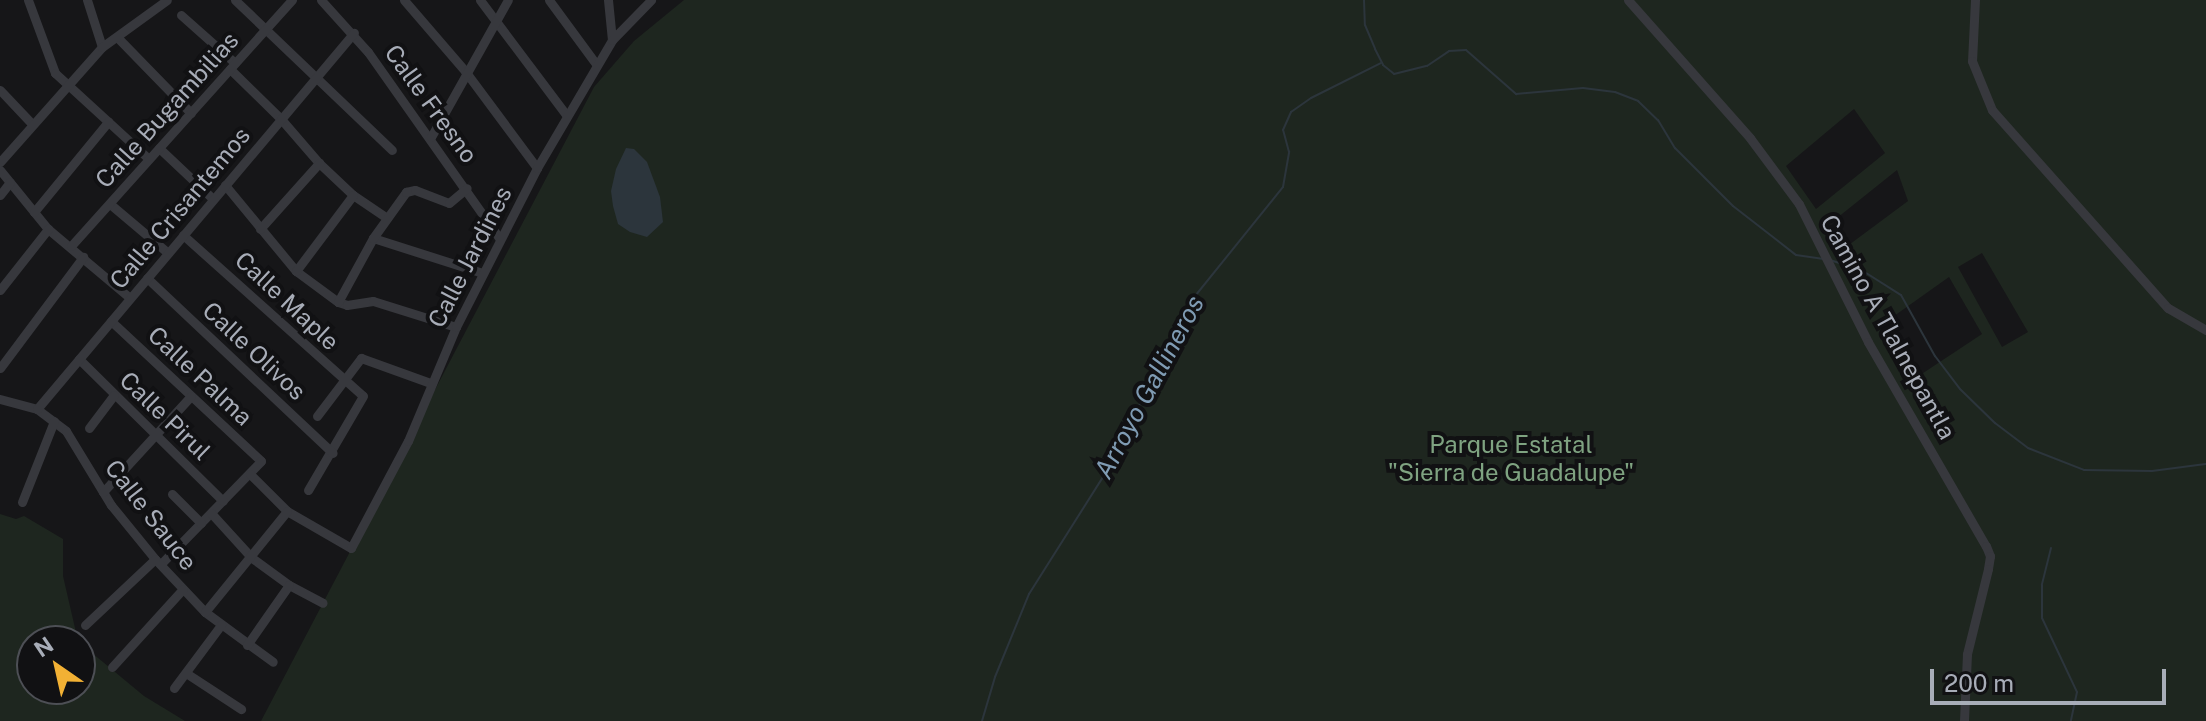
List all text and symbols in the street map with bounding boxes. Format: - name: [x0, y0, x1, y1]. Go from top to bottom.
- street label: Calle Bugambilias: [89, 26, 245, 194]
- street label: Calle Fresno: [378, 39, 484, 169]
- street label: Calle Crisantemos: [104, 121, 256, 295]
- street label: Calle Jardines: [422, 182, 518, 332]
- street label: Camino A Tlalnepantla: [1814, 210, 1962, 444]
- street label: Calle Maple: [229, 246, 345, 356]
- water label: Arroyo Gallineros: [1088, 290, 1210, 484]
- street label: Calle Olivos: [196, 296, 312, 406]
- street label: Calle Palma: [142, 320, 258, 432]
- street label: Calle Pirul: [114, 366, 216, 466]
- park label: Parque Estatal "Sierra de Guadalupe": [1388, 431, 1634, 487]
- street label: Calle Sauce: [99, 454, 203, 576]
- north arrow: [16, 625, 96, 705]
- text: N: [29, 631, 58, 662]
- scale bar: [1934, 653, 2170, 703]
- text: 200 m: [1944, 669, 2014, 697]

